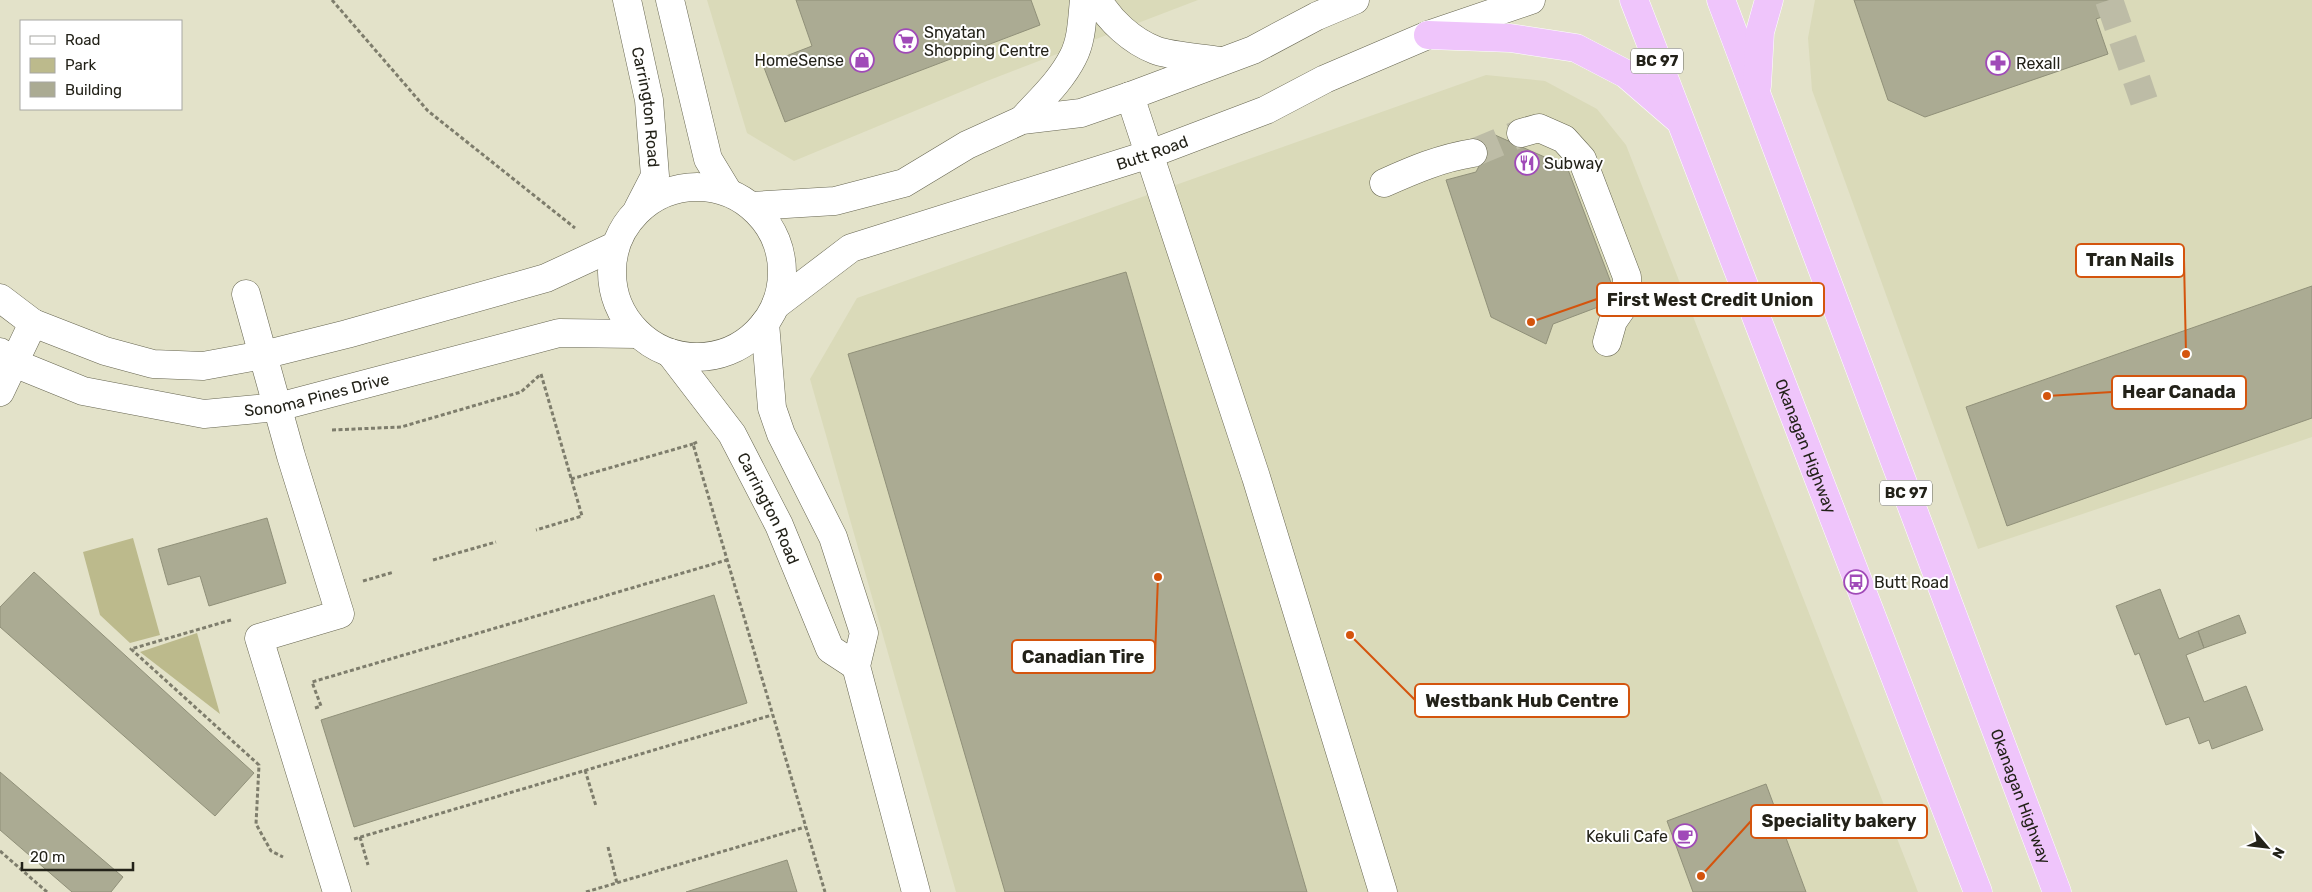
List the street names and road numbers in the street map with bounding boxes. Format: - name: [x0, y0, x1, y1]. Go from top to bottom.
- street label: Carrington Road: [628, 45, 664, 168]
- road number: BC 97: [1631, 48, 1683, 74]
- street label: Butt Road: [1114, 131, 1191, 174]
- street label: Sonoma Pines Drive: [243, 369, 391, 420]
- street label: Okanagan Highway: [1771, 376, 1841, 516]
- street label: Carrington Road: [734, 449, 804, 567]
- road number: BC 97: [1880, 480, 1932, 506]
- street label: Okanagan Highway: [1987, 726, 2055, 867]

